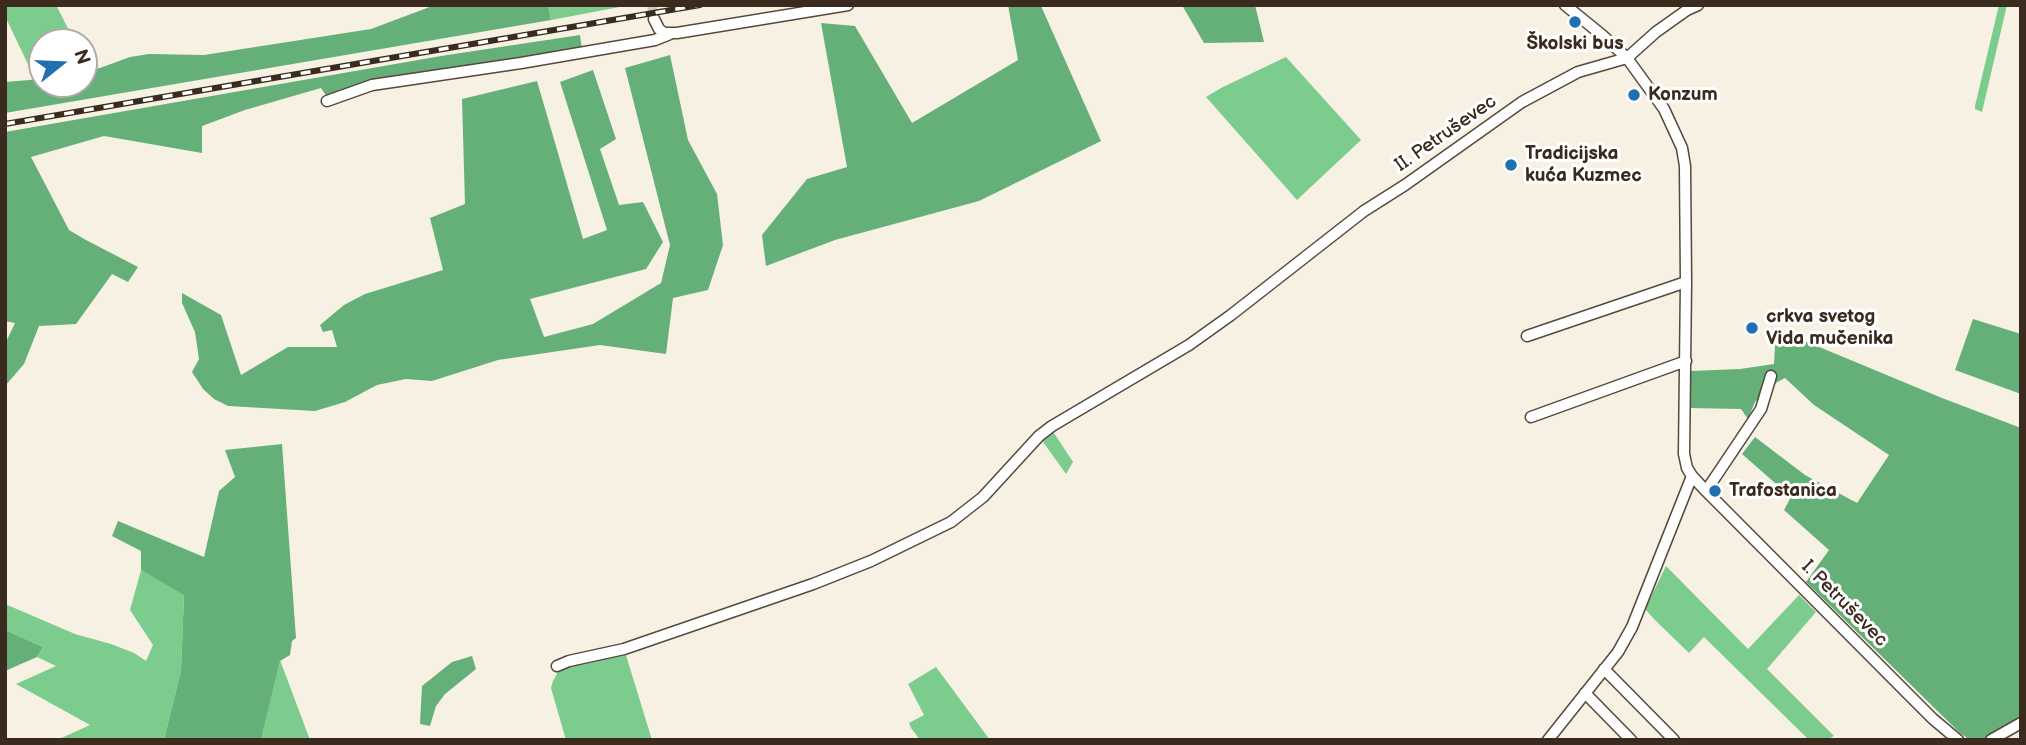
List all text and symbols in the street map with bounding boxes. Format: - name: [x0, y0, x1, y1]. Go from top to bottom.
- marker: Školski bus: [1567, 14, 1583, 30]
- north arrow: [28, 28, 98, 98]
- place label: Školski bus: [1527, 33, 1623, 55]
- text: N: [68, 47, 95, 67]
- place label: Konzum: [1648, 84, 1718, 106]
- marker: Konzum: [1626, 87, 1642, 103]
- street label: II. Petruševec: [1391, 91, 1501, 177]
- place label: Tradicijska kuća Kuzmec: [1525, 143, 1642, 187]
- marker: Tradicijska kuća Kuzmec: [1503, 157, 1519, 173]
- place label: crkva svetog Vida mučenika: [1766, 306, 1893, 350]
- marker: crkva svetog Vida mučenika: [1744, 320, 1760, 336]
- place label: Trafostanica: [1729, 480, 1837, 502]
- marker: Trafostanica: [1707, 483, 1723, 499]
- street label: I. Petruševec: [1796, 556, 1892, 652]

